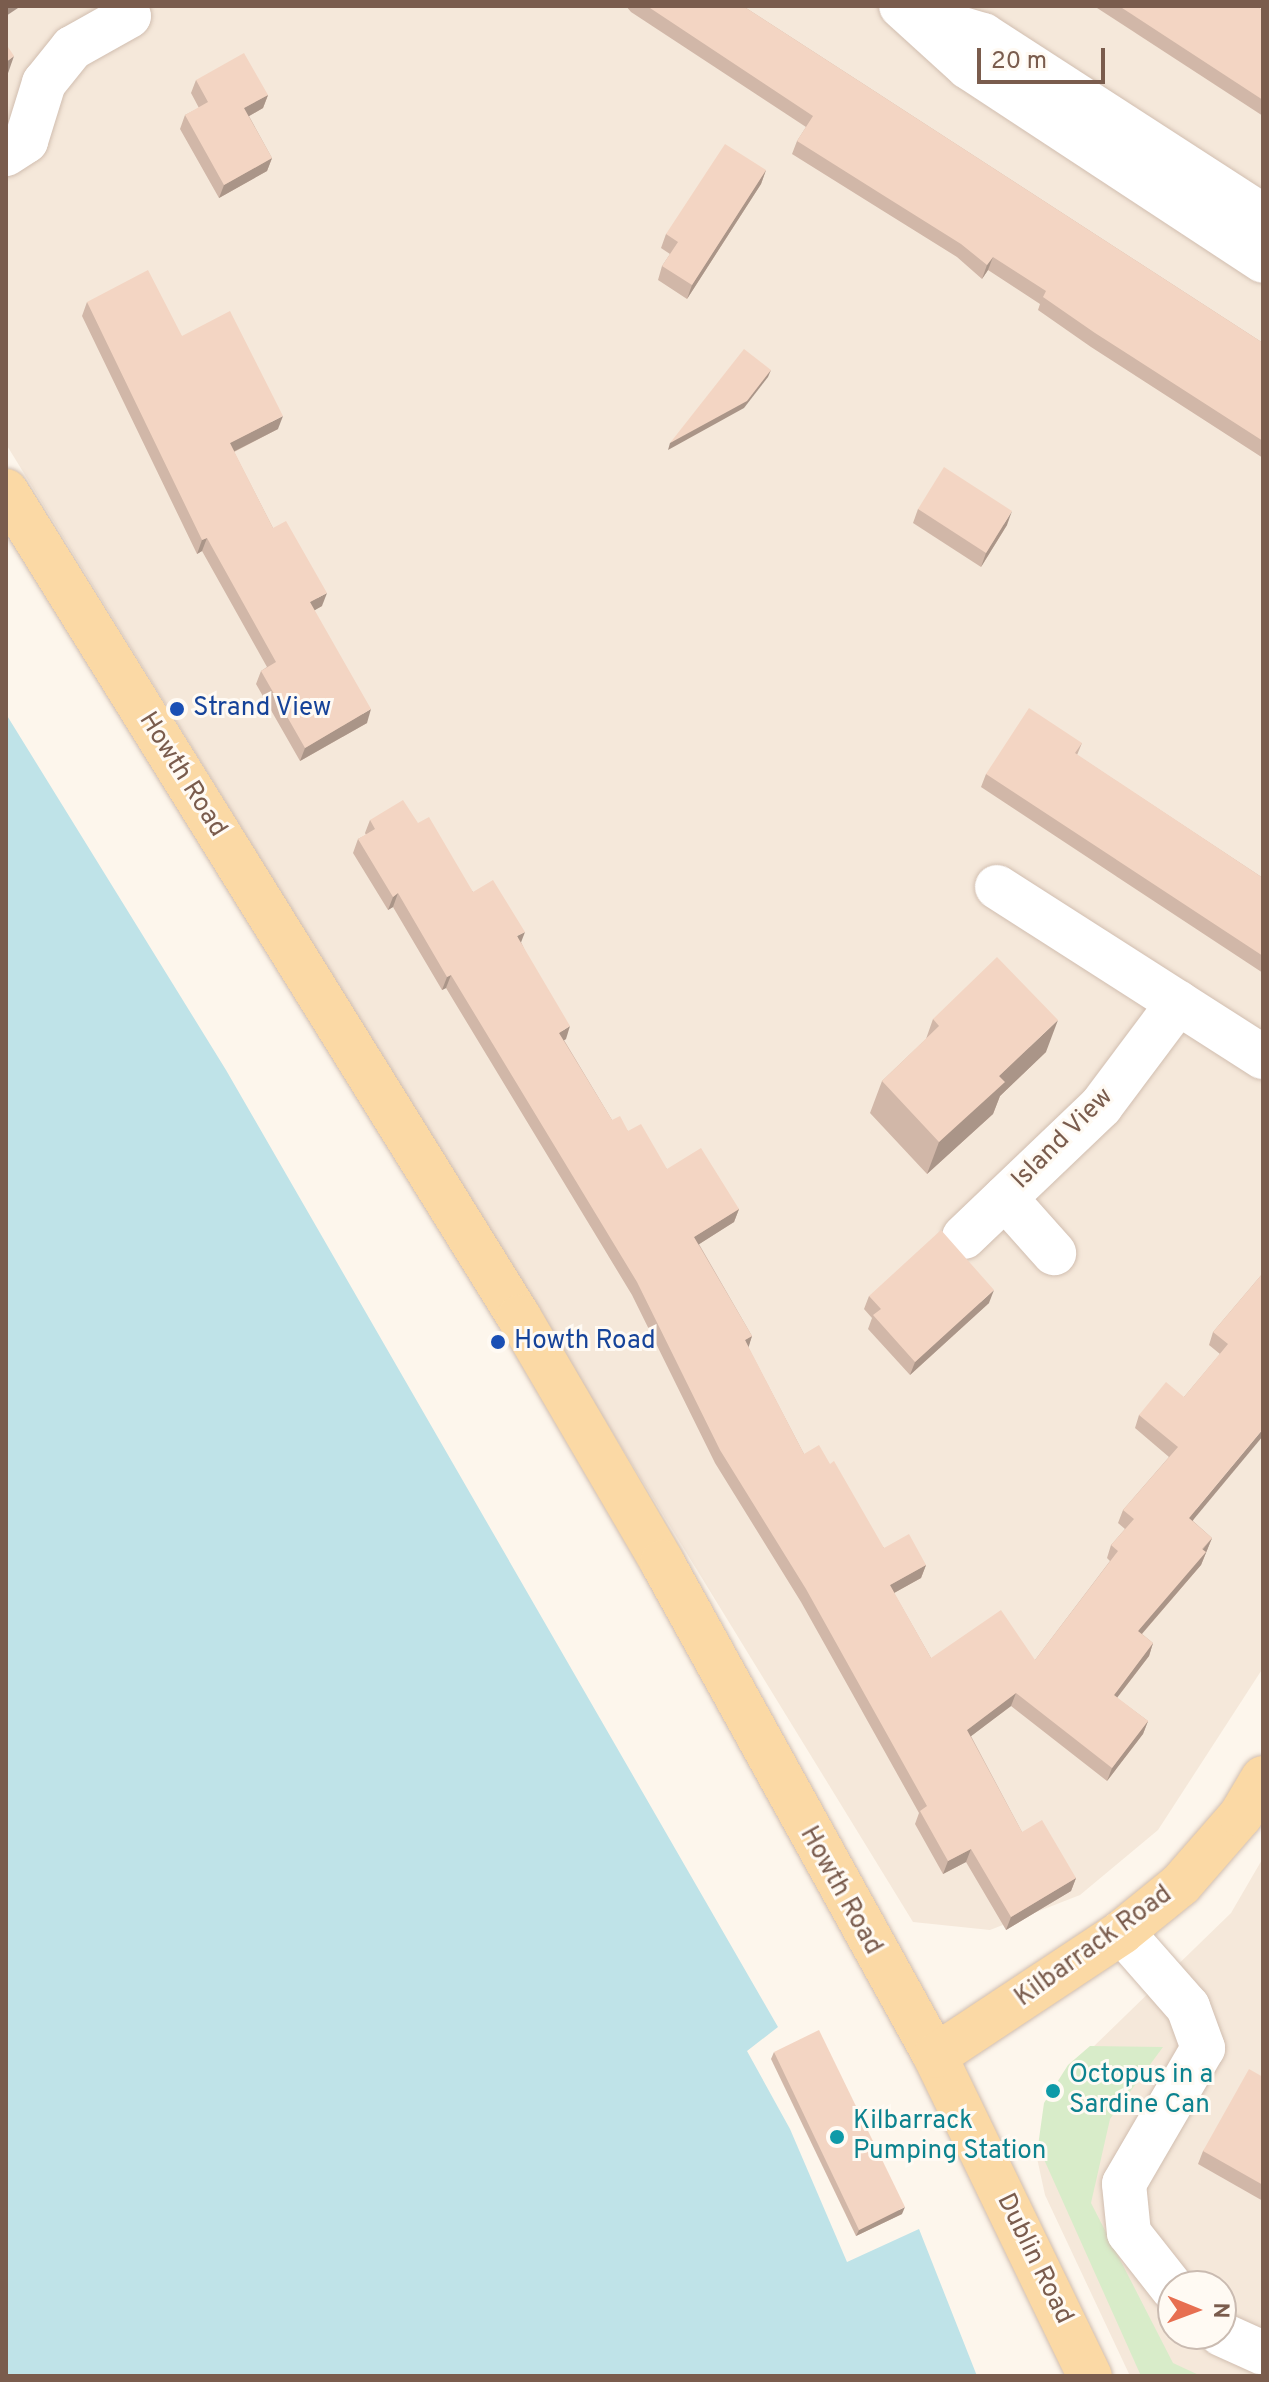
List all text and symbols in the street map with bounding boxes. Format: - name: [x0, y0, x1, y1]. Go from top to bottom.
- scale bar: [981, 32, 1109, 82]
- text: 20 m: [991, 47, 1047, 77]
- place label: Strand View: [193, 693, 332, 725]
- marker: Strand View: [168, 700, 186, 718]
- street label: Howth Road: [131, 707, 233, 843]
- street label: Island View: [1005, 1081, 1121, 1197]
- place label: Howth Road: [514, 1326, 656, 1358]
- marker: Howth Road: [489, 1333, 507, 1351]
- street label: Howth Road: [792, 1822, 888, 1960]
- street label: Kilbarrack Road: [1009, 1880, 1179, 2014]
- place label: Octopus in a Sardine Can: [1069, 2060, 1213, 2122]
- marker: Octopus in a Sardine Can: [1044, 2082, 1062, 2100]
- place label: Kilbarrack Pumping Station: [853, 2106, 1046, 2168]
- marker: Kilbarrack Pumping Station: [828, 2128, 846, 2146]
- street label: Dublin Road: [989, 2189, 1079, 2329]
- north arrow: [1157, 2270, 1237, 2350]
- text: N: [1206, 2302, 1233, 2319]

